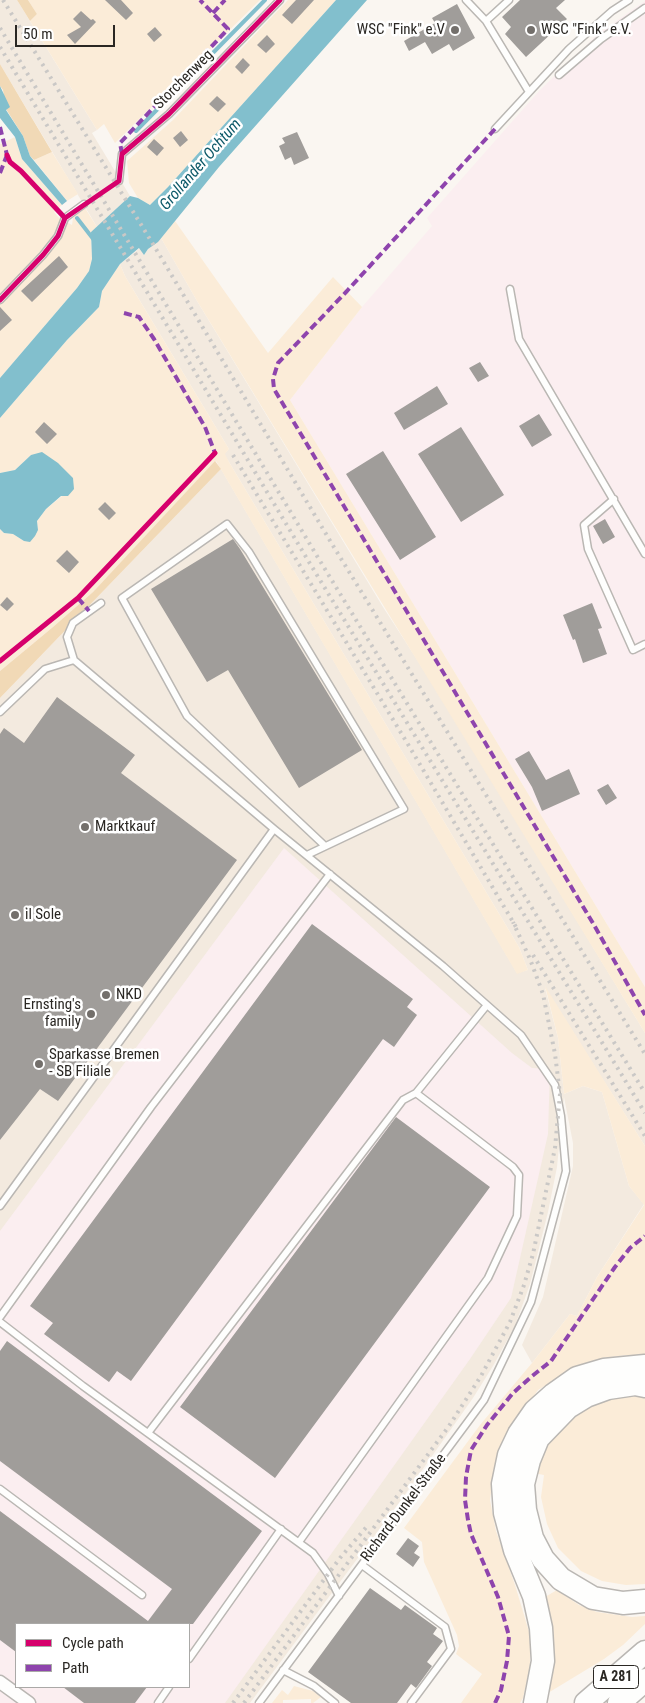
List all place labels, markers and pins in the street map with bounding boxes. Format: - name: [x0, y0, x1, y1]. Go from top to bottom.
- place label: WSC "Fink" e.V: [357, 21, 445, 39]
- place label: WSC "Fink" e.V.: [541, 21, 632, 39]
- marker: WSC "Fink" e.V: [449, 24, 461, 36]
- marker: WSC "Fink" e.V.: [525, 24, 537, 36]
- place label: Marktkauf: [95, 818, 155, 836]
- marker: Marktkauf: [79, 821, 91, 833]
- place label: il Sole: [25, 906, 61, 924]
- marker: il Sole: [9, 909, 21, 921]
- place label: NKD: [116, 986, 142, 1004]
- marker: NKD: [100, 989, 112, 1001]
- place label: Ernsting's family: [23, 996, 81, 1031]
- marker: Ernsting's family: [85, 1008, 97, 1020]
- place label: Sparkasse Bremen - SB Filiale: [49, 1046, 159, 1081]
- marker: Sparkasse Bremen - SB Filiale: [33, 1058, 45, 1070]

